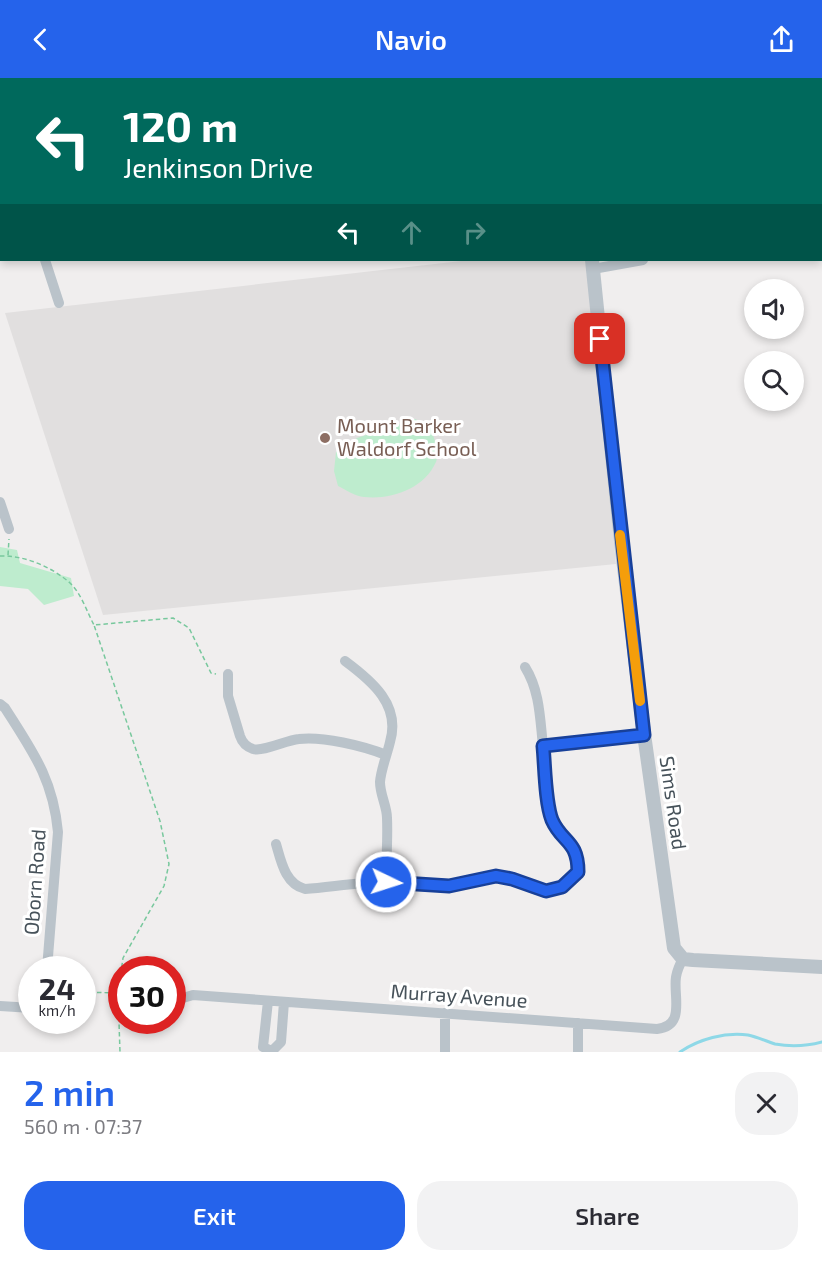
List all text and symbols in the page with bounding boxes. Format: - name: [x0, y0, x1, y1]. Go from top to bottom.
- icon: back: [24, 23, 57, 56]
- text: Navio: [375, 23, 447, 55]
- icon: share: [765, 23, 798, 56]
- text: 120 m: [123, 100, 238, 150]
- icon: left: [24, 102, 102, 180]
- text: Jenkinson Drive: [123, 151, 313, 183]
- icon: left: [332, 216, 365, 249]
- icon: ahead: [395, 216, 428, 249]
- icon: right: [458, 216, 491, 249]
- map controls: [744, 279, 804, 411]
- button: sound: [744, 279, 804, 339]
- pin: [574, 313, 625, 364]
- icon: arrive: [583, 322, 616, 355]
- button: search: [744, 351, 804, 411]
- place label: Mount Barker Waldorf School: [337, 413, 476, 460]
- marker: Mount Barker Waldorf School: [318, 431, 332, 445]
- street label: Sims Road: [656, 754, 692, 851]
- street label: Oborn Road: [18, 828, 50, 936]
- position arrow: [354, 850, 418, 914]
- speed limit sign: 30: [108, 956, 186, 1034]
- text: 24: [39, 970, 75, 1006]
- street label: Murray Avenue: [390, 978, 528, 1012]
- text: km/h: [38, 1001, 76, 1019]
- text: 2 min: [24, 1070, 115, 1113]
- button: close: [735, 1072, 798, 1135]
- text: 560 m · 07:37: [24, 1114, 142, 1138]
- button: Exit: [24, 1181, 405, 1250]
- button: Share: [417, 1181, 798, 1250]

